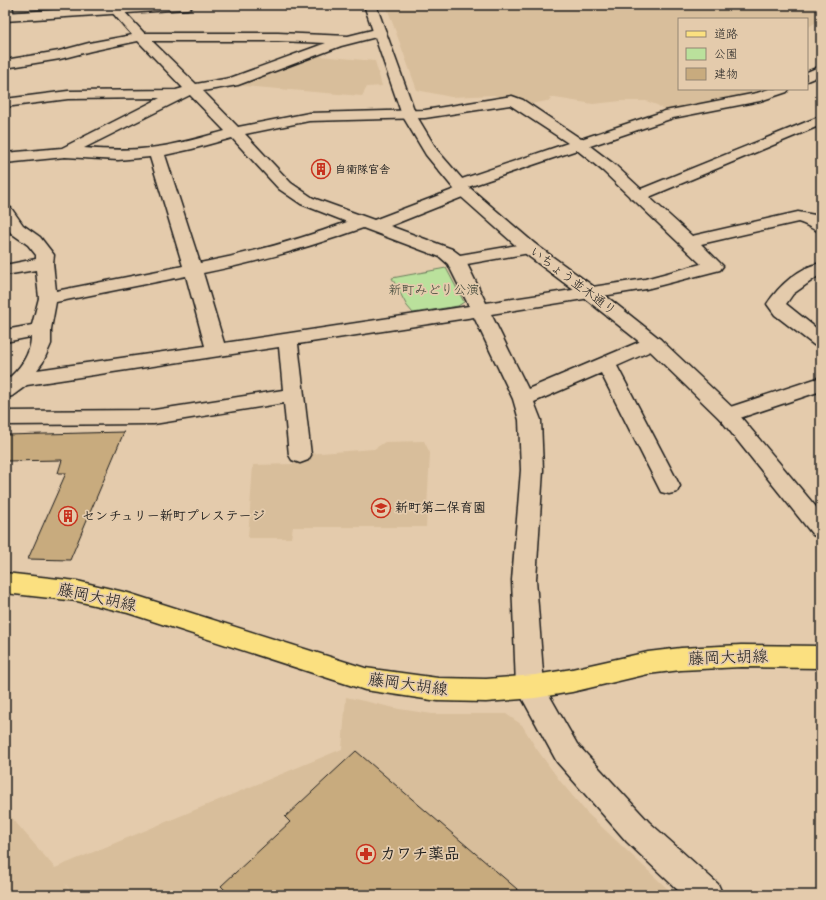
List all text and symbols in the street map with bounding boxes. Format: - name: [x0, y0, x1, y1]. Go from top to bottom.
- legend: [678, 18, 808, 90]
- text: 道路: [714, 27, 738, 42]
- text: 公園: [714, 47, 738, 62]
- text: 建物: [714, 67, 738, 82]
- building icon: 自衛隊官舎: [310, 158, 332, 180]
- place label: 自衛隊官舎: [335, 163, 390, 176]
- street label: いちょう並木通り: [527, 243, 619, 319]
- park label: 新町みどり公演: [388, 282, 480, 298]
- school or university icon: 新町第二保育園: [370, 497, 392, 519]
- place label: 新町第二保育園: [395, 500, 486, 516]
- building icon: センチュリー新町プレステージ: [57, 505, 79, 527]
- place label: センチュリー新町プレステージ: [82, 508, 265, 524]
- street label: 藤岡大胡線: [56, 580, 138, 616]
- street label: 藤岡大胡線: [688, 647, 768, 669]
- street label: 藤岡大胡線: [367, 670, 449, 700]
- pharmacy icon: カワチ薬品: [355, 843, 377, 865]
- place label: カワチ薬品: [380, 845, 460, 864]

